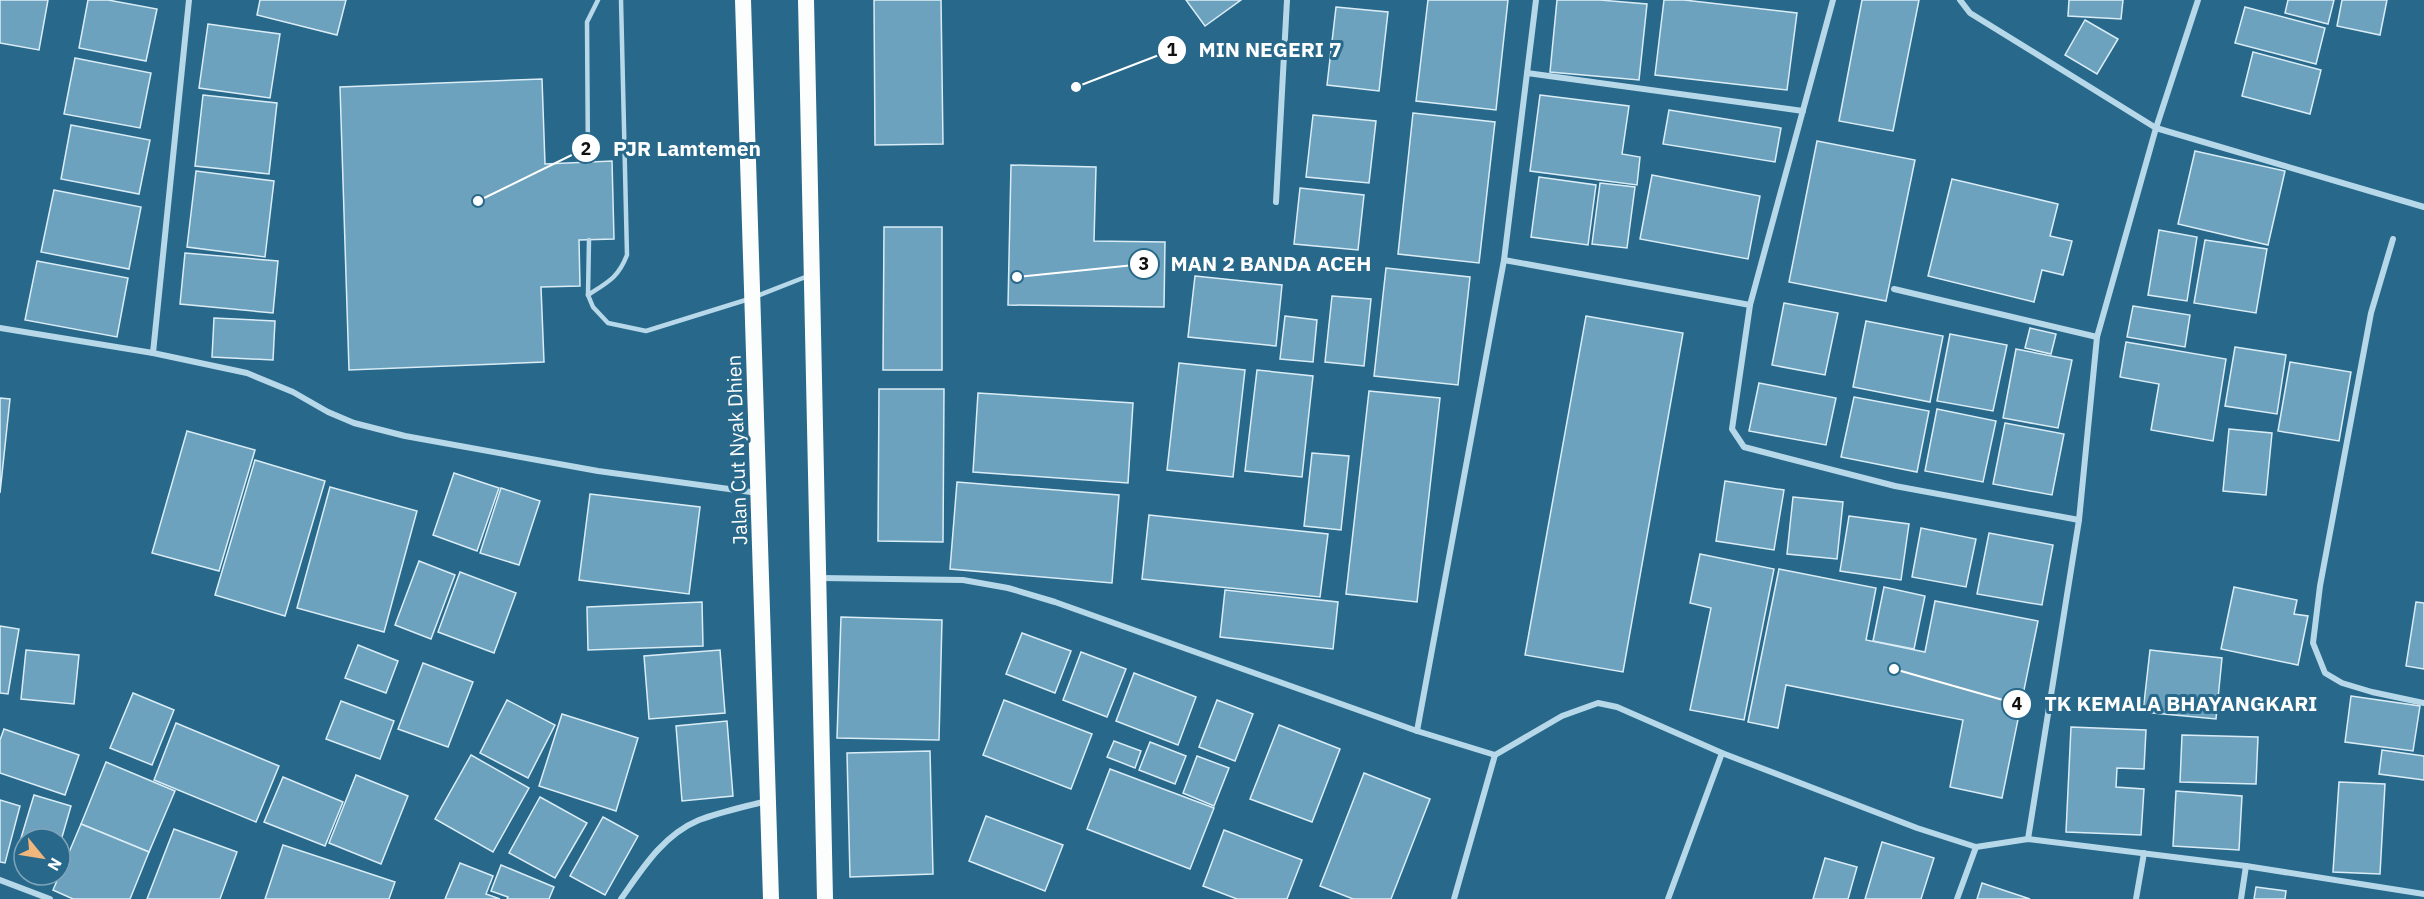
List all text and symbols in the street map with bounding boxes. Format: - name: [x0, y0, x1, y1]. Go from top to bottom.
- callout: MIN NEGERI 7: [1157, 30, 1354, 69]
- text: MIN NEGERI 7: [1198, 35, 1342, 63]
- text: 1: [1167, 38, 1178, 61]
- callout: PJR Lamtemen: [571, 129, 773, 168]
- text: PJR Lamtemen: [613, 134, 761, 162]
- text: 2: [581, 137, 591, 160]
- callout: MAN 2 BANDA ACEH: [1129, 244, 1384, 283]
- text: MAN 2 BANDA ACEH: [1170, 249, 1372, 277]
- text: 3: [1139, 252, 1149, 275]
- street label: Jalan Cut Nyak Dhien: [720, 354, 753, 546]
- callout: TK KEMALA BHAYANGKARI: [2002, 684, 2329, 723]
- text: TK KEMALA BHAYANGKARI: [2045, 689, 2317, 717]
- text: 4: [2012, 692, 2023, 715]
- north arrow: [12, 827, 72, 887]
- text: N: [43, 854, 67, 875]

